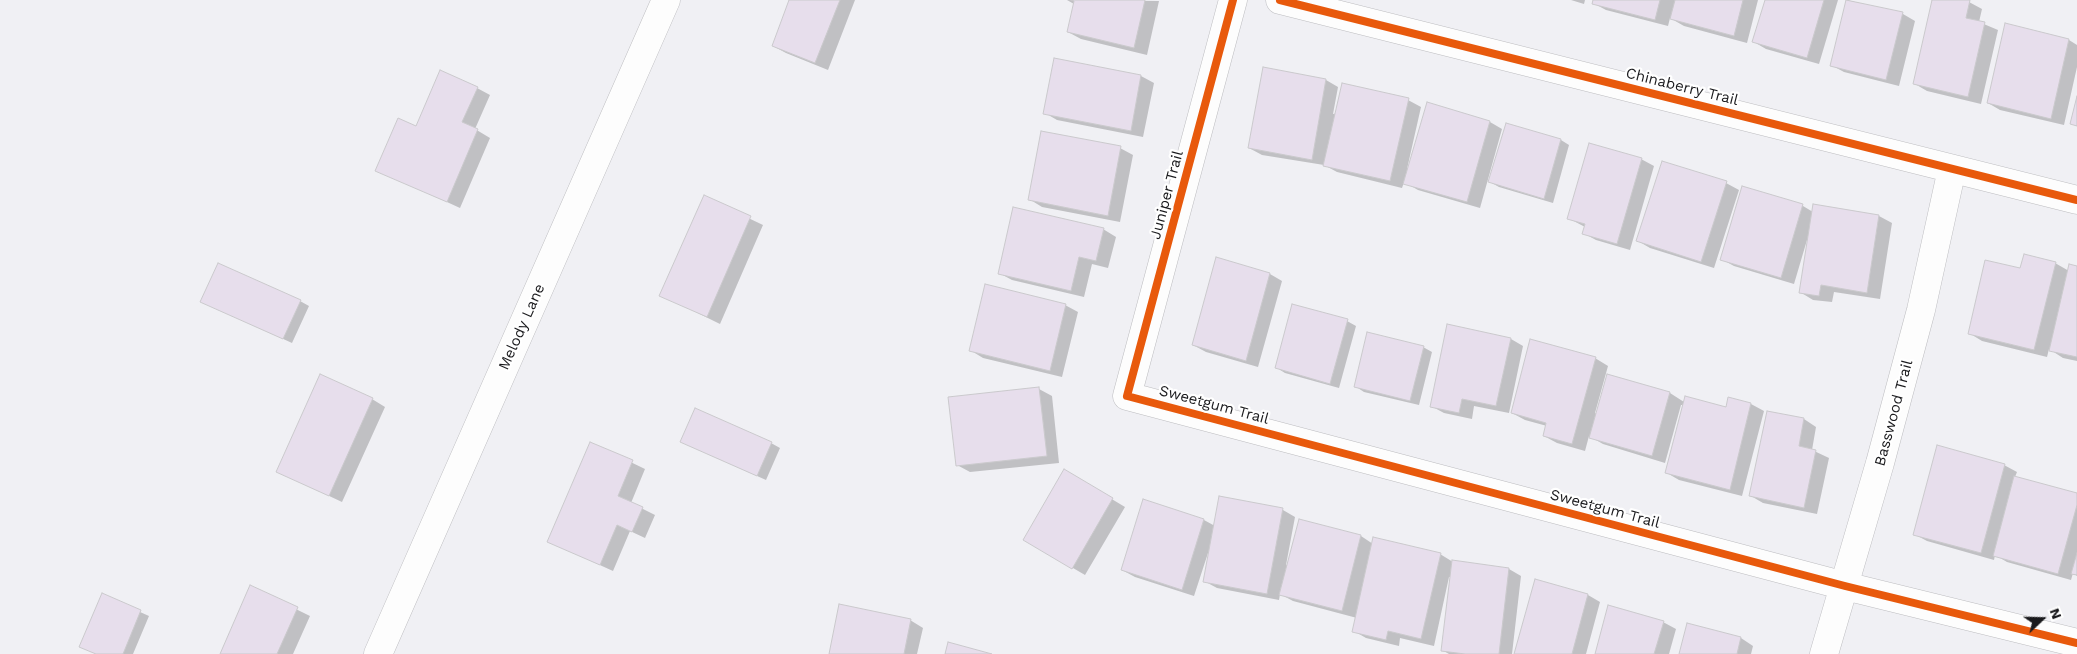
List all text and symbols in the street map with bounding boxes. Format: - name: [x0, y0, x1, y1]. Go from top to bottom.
- street label: Chinaberry Trail: [1624, 64, 1740, 110]
- street label: Juniper Trail: [1147, 149, 1187, 241]
- street label: Melody Lane: [495, 281, 549, 373]
- street label: Basswood Trail: [1871, 358, 1917, 468]
- street label: Sweetgum Trail: [1157, 382, 1271, 428]
- street label: Sweetgum Trail: [1548, 486, 1662, 532]
- north arrow: [2017, 594, 2067, 644]
- text: N: [2047, 606, 2065, 621]

